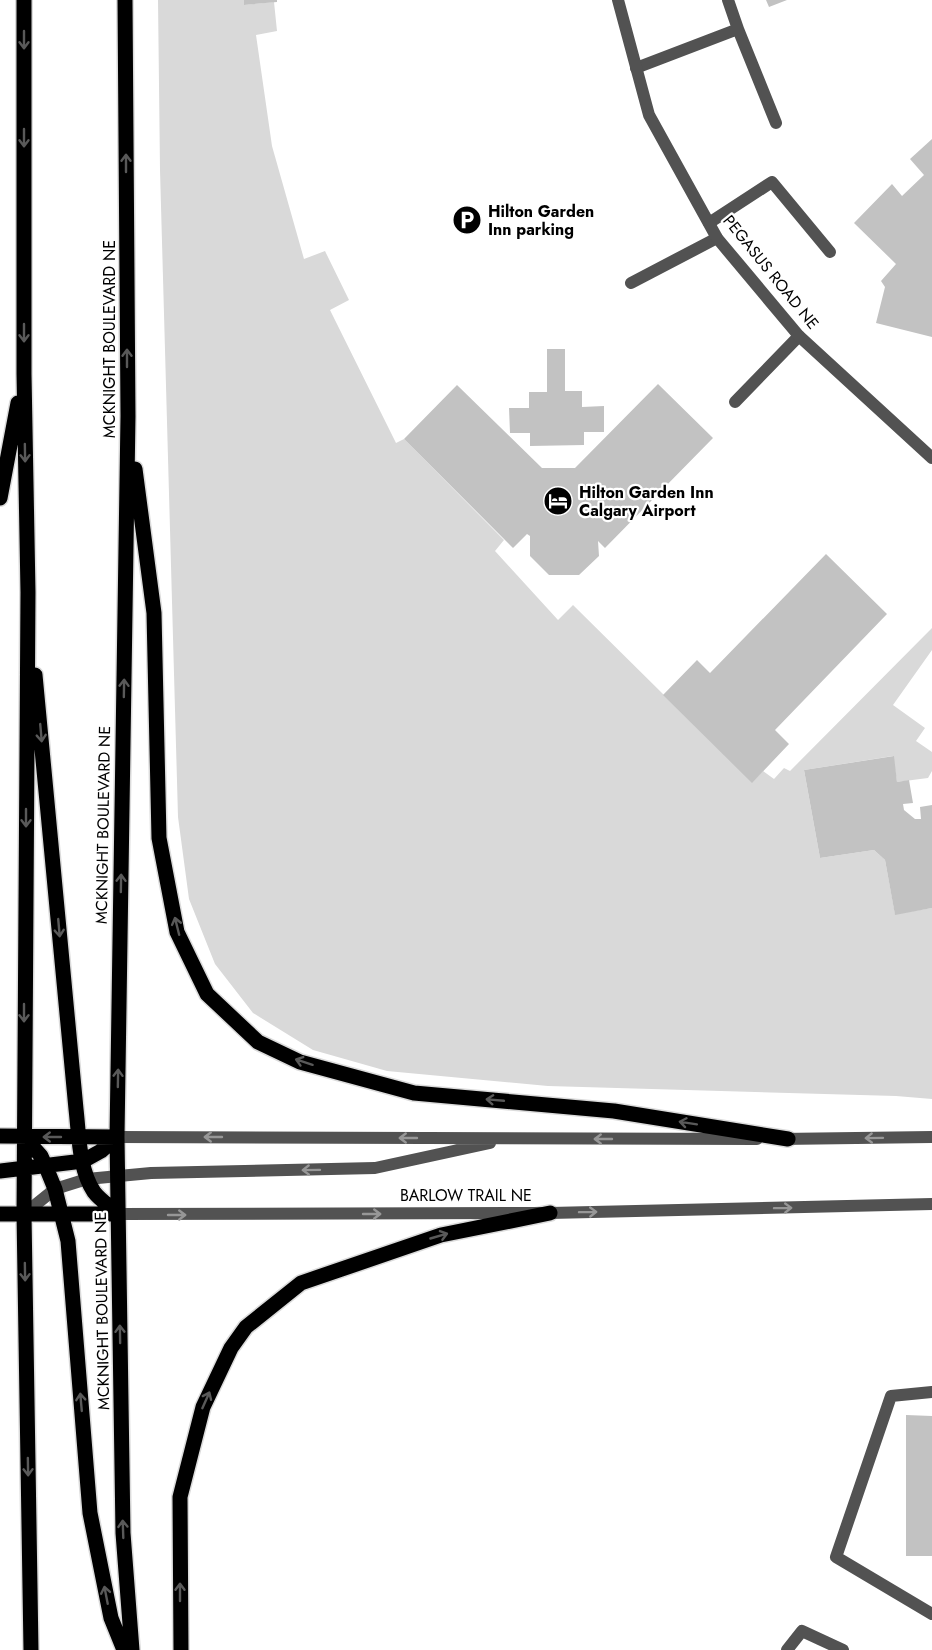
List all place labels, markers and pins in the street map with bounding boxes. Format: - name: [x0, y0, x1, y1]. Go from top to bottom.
- place label: Hilton Garden Inn parking: [488, 200, 594, 241]
- parking icon: Hilton Garden Inn parking: [451, 204, 483, 236]
- place label: Hilton Garden Inn Calgary Airport: [579, 481, 714, 522]
- hotel icon: Hilton Garden Inn Calgary Airport: [542, 485, 574, 517]

